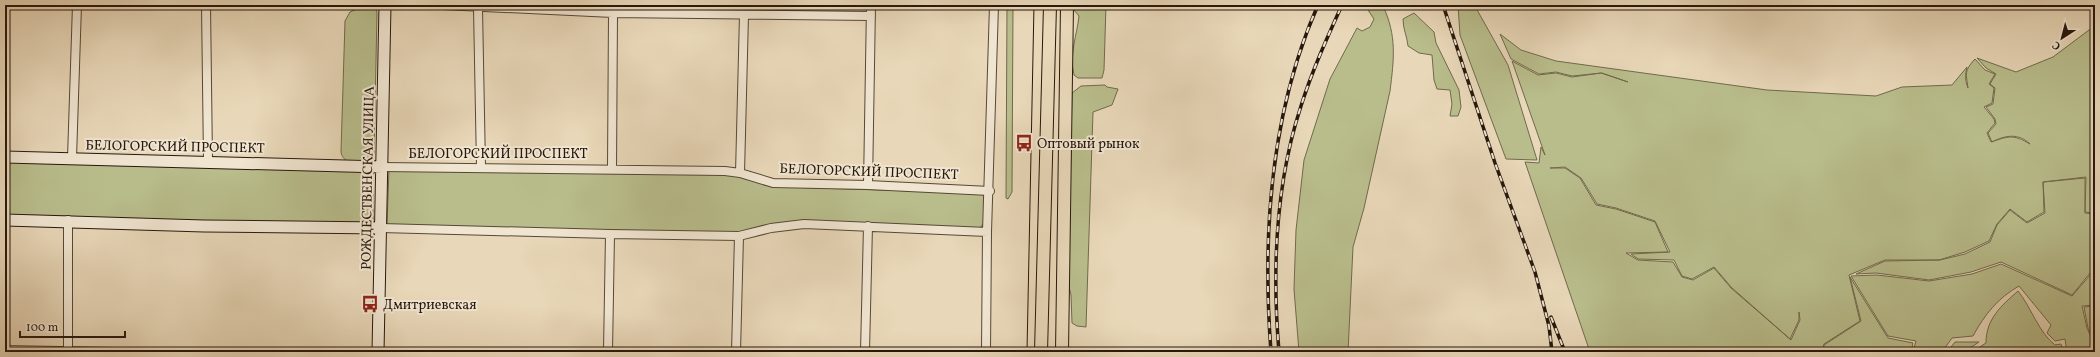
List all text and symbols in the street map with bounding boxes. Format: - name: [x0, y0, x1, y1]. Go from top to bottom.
- north arrow: [2042, 18, 2082, 58]
- text: С: [2050, 37, 2064, 53]
- street label: РОЖДЕСТВЕНСКАЯ УЛИЦА: [357, 86, 380, 270]
- bus stop icon: Оптовый рынок: [1014, 133, 1034, 153]
- street label: БЕЛОГОРСКИЙ ПРОСПЕКТ: [85, 135, 265, 159]
- place label: Оптовый рынок: [1037, 135, 1140, 154]
- street label: БЕЛОГОРСКИЙ ПРОСПЕКТ: [408, 144, 588, 164]
- street label: БЕЛОГОРСКИЙ ПРОСПЕКТ: [779, 159, 959, 185]
- bus stop icon: Дмитриевская: [360, 294, 380, 314]
- place label: Дмитриевская: [383, 296, 476, 315]
- scale bar: [20, 313, 125, 339]
- text: 100 m: [26, 320, 59, 336]

